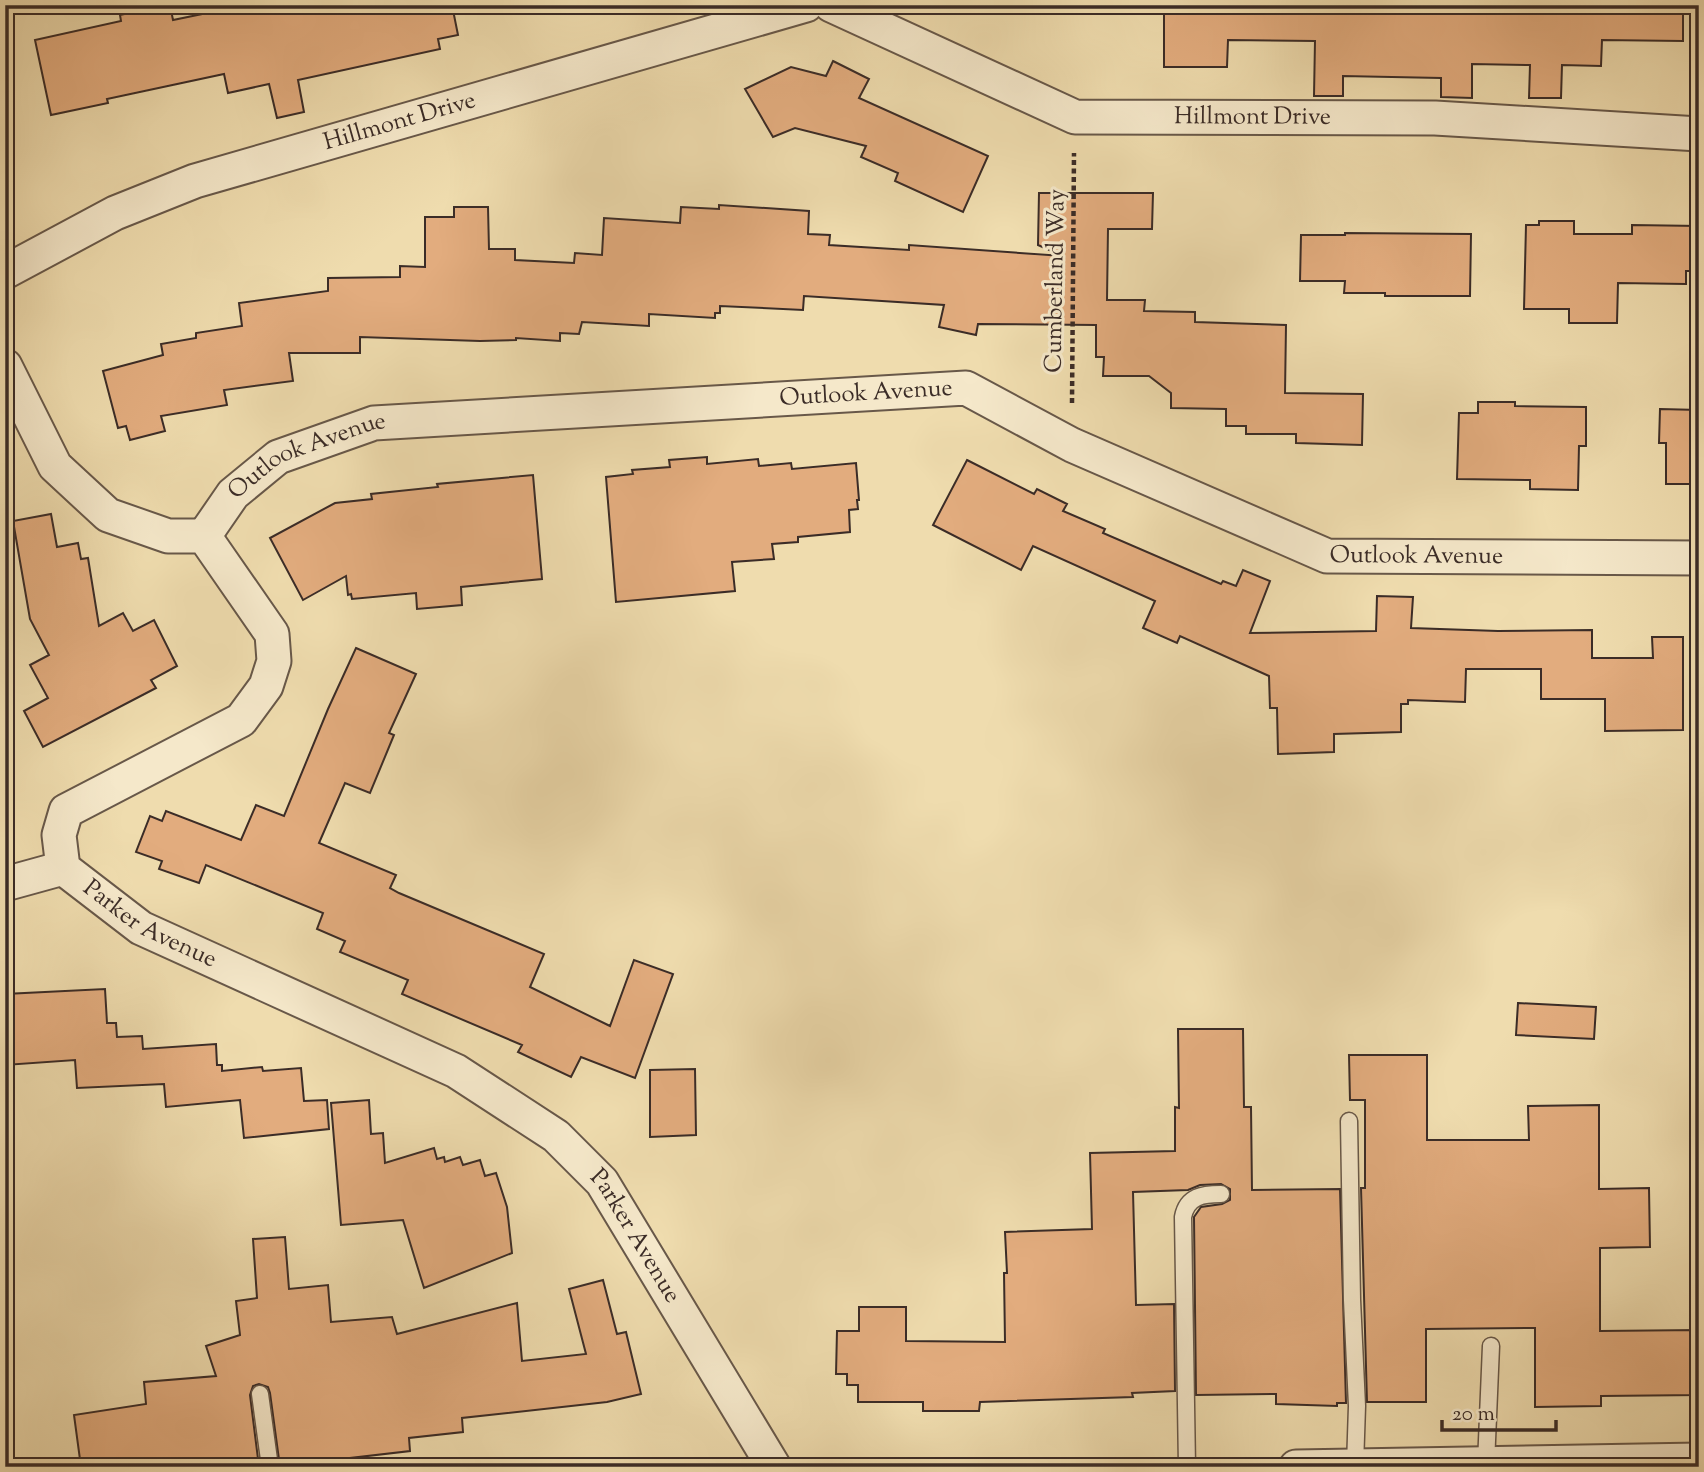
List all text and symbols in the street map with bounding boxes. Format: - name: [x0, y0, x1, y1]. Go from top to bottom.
- street label: Hillmont Drive: [320, 84, 480, 160]
- street label: Hillmont Drive: [1174, 100, 1331, 135]
- street label: Cumberland Way: [1037, 189, 1075, 373]
- street label: Outlook Avenue: [778, 372, 954, 416]
- street label: Outlook Avenue: [221, 405, 387, 508]
- street label: Outlook Avenue: [1329, 539, 1503, 574]
- street label: Parker Avenue: [75, 872, 222, 977]
- street label: Parker Avenue: [581, 1161, 688, 1310]
- scale bar: [1442, 1388, 1555, 1432]
- text: 20 m: [1452, 1400, 1495, 1430]

